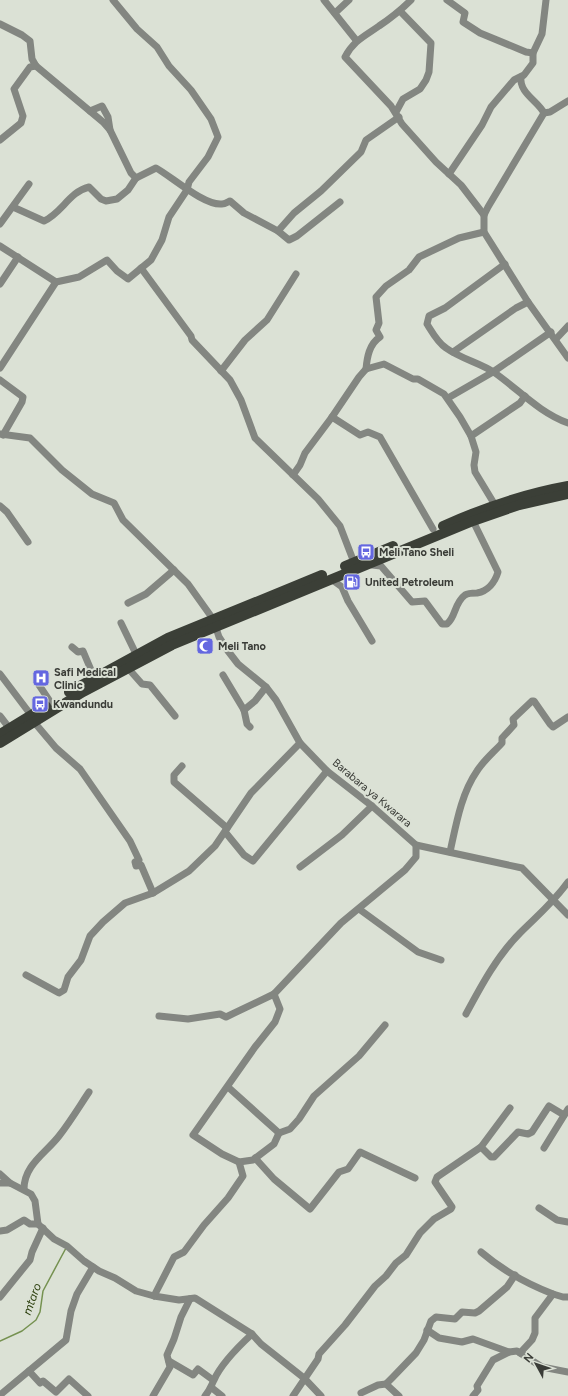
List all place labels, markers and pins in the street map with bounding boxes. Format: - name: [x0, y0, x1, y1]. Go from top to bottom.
- bus stop icon: Meli Tano Sheli: [356, 542, 376, 562]
- place label: Meli Tano Sheli: [379, 546, 454, 559]
- fuel station icon: United Petroleum: [342, 572, 362, 592]
- place label: United Petroleum: [365, 576, 454, 589]
- mosque icon: Meli Tano: [195, 636, 215, 656]
- place label: Meli Tano: [218, 640, 267, 653]
- place label: Safi Medical Clinic: [54, 666, 116, 692]
- hospital icon: Safi Medical Clinic: [31, 668, 51, 688]
- bus stop icon: Kwandundu: [30, 694, 50, 714]
- place label: Kwandundu: [53, 698, 113, 711]

